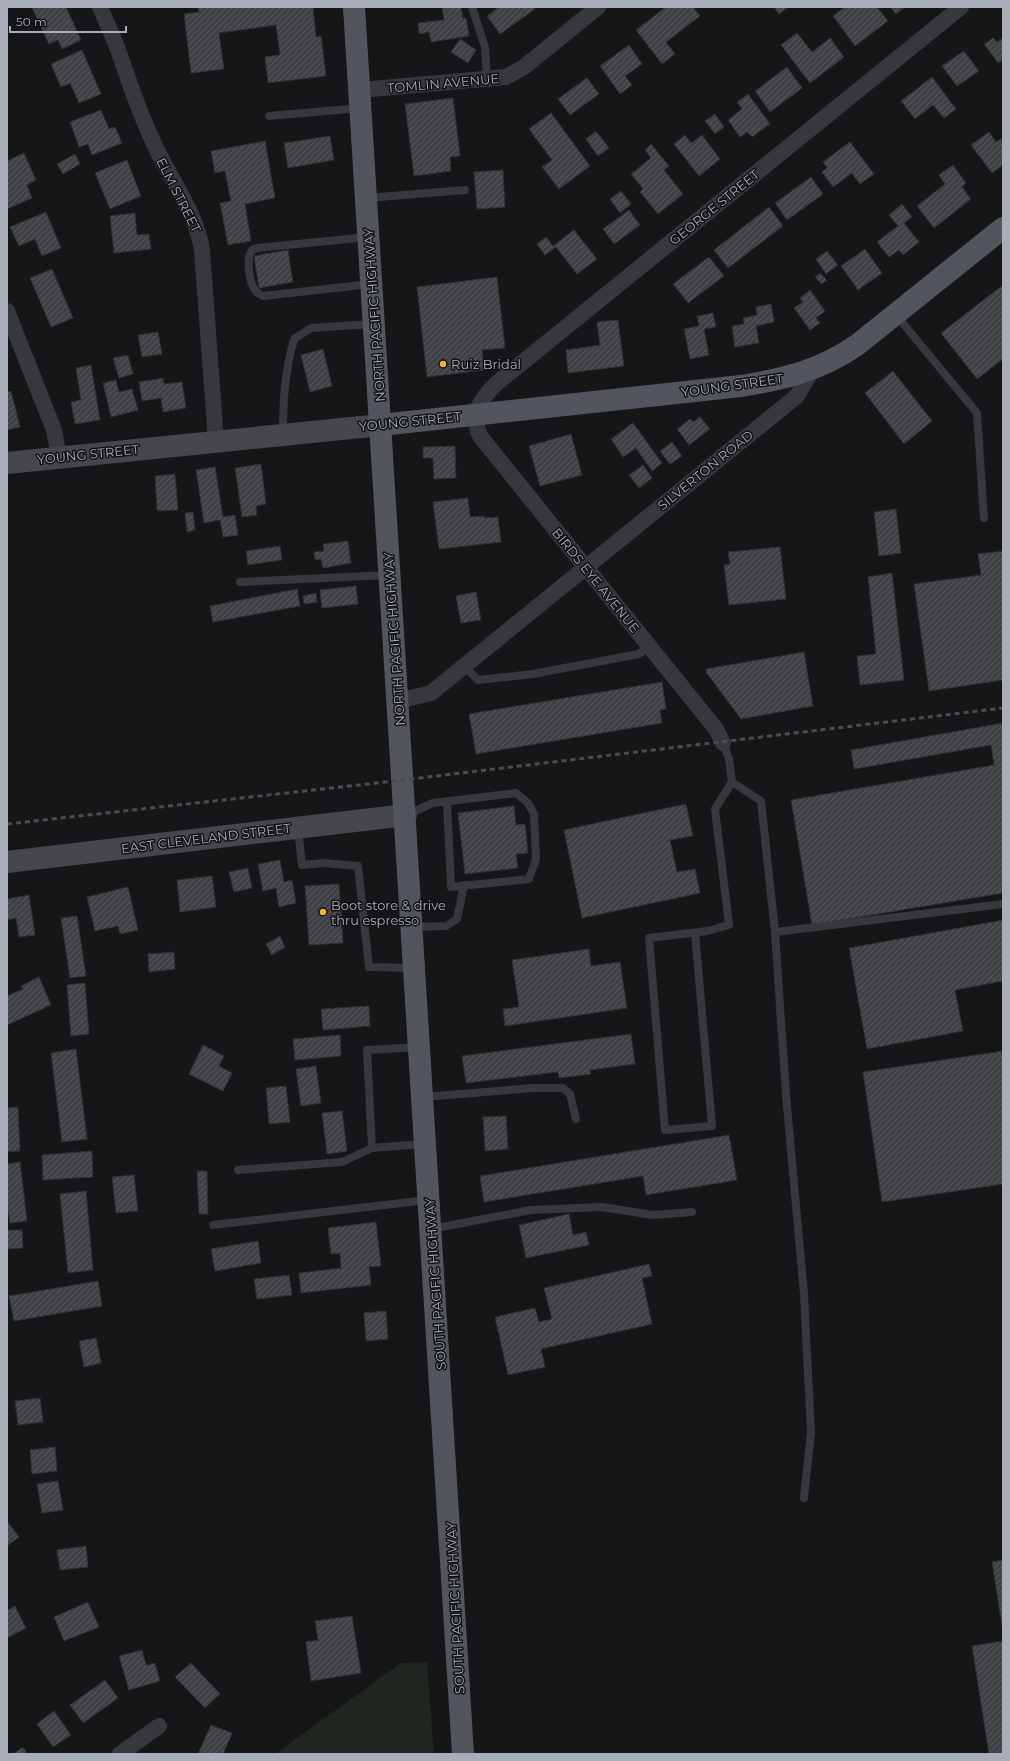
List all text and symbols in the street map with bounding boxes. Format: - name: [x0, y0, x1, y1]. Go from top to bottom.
- scale bar: [10, 8, 126, 34]
- text: 50 m: [16, 14, 47, 29]
- street label: TOMLIN AVENUE: [386, 70, 500, 96]
- street label: ELM STREET: [153, 155, 205, 236]
- street label: GEORGE STREET: [666, 166, 762, 248]
- street label: NORTH PACIFIC HIGHWAY: [360, 227, 388, 402]
- place label: Ruiz Bridal: [451, 356, 521, 372]
- marker: Ruiz Bridal: [438, 359, 448, 369]
- street label: YOUNG STREET: [680, 370, 784, 400]
- street label: YOUNG STREET: [358, 408, 462, 434]
- street label: SILVERTON ROAD: [654, 426, 756, 513]
- street label: YOUNG STREET: [36, 441, 140, 467]
- street label: BIRDS EYE AVENUE: [549, 524, 643, 636]
- street label: NORTH PACIFIC HIGHWAY: [380, 551, 408, 726]
- street label: EAST CLEVELAND STREET: [120, 820, 292, 856]
- place label: Boot store & drive thru espresso: [331, 897, 446, 928]
- marker: Boot store & drive thru espresso: [318, 907, 328, 917]
- street label: SOUTH PACIFIC HIGHWAY: [421, 1197, 449, 1370]
- street label: SOUTH PACIFIC HIGHWAY: [442, 1521, 467, 1694]

